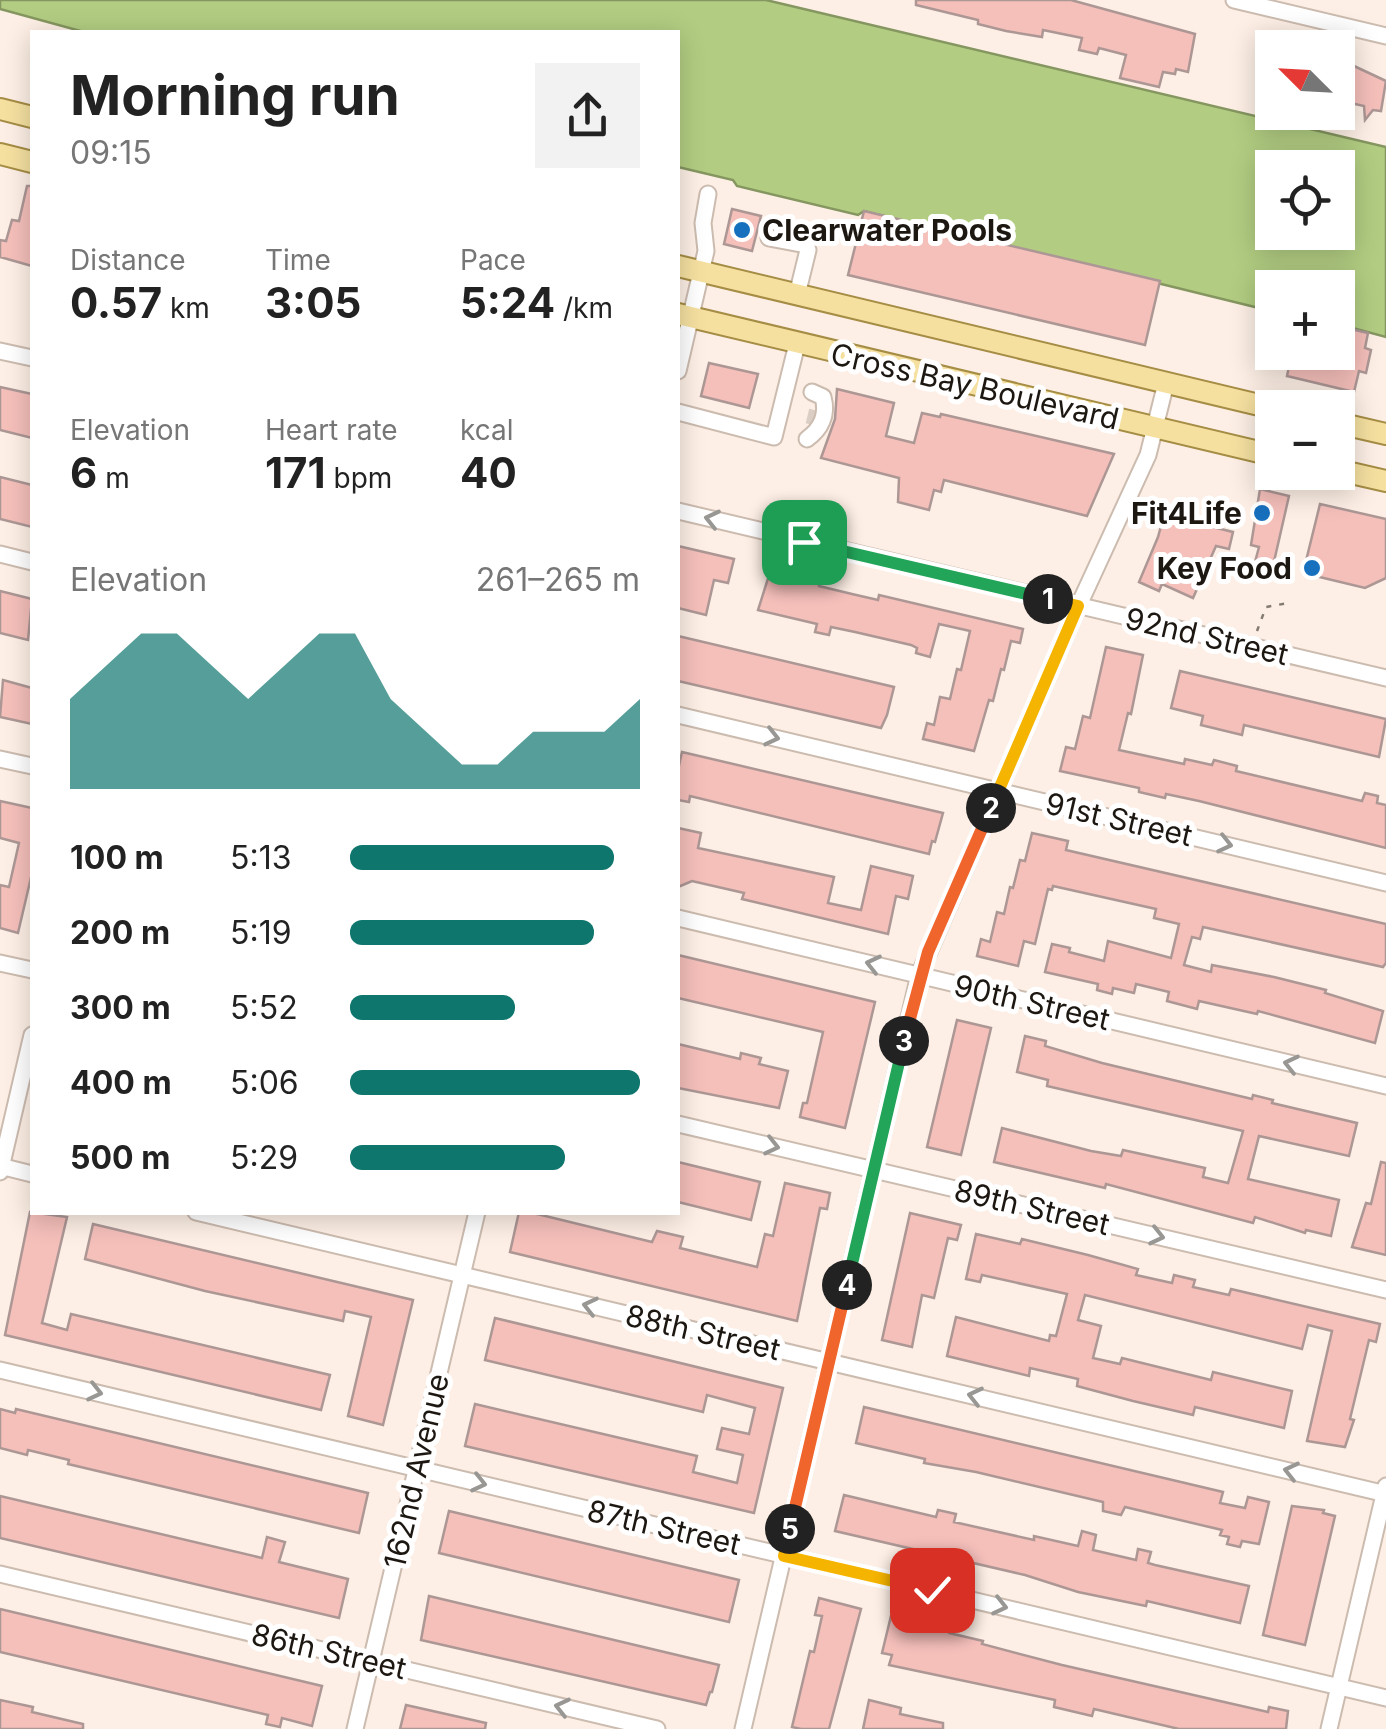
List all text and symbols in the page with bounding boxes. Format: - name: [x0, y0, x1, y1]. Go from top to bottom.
- north arrow: [1255, 30, 1355, 130]
- map controls: [1255, 30, 1355, 490]
- text: Morning run: [70, 62, 400, 128]
- button: share: [535, 63, 640, 168]
- text: 09:15: [70, 133, 152, 172]
- button: locate: [1255, 150, 1355, 250]
- place label: Clearwater Pools: [762, 212, 1012, 248]
- marker: Clearwater Pools: [731, 219, 753, 241]
- text: Distance: [70, 243, 186, 277]
- text: Time: [265, 243, 331, 277]
- text: Pace: [460, 243, 526, 277]
- button: +: [1255, 270, 1355, 370]
- text: 0.57: [70, 277, 162, 328]
- text: 3:05: [265, 277, 361, 328]
- text: 5:24: [460, 277, 555, 328]
- text: km: [162, 291, 210, 325]
- text: /km: [555, 291, 613, 325]
- street label: Cross Bay Boulevard: [828, 335, 1122, 437]
- button: −: [1255, 390, 1355, 490]
- text: Elevation: [70, 413, 190, 447]
- text: Heart rate: [265, 413, 398, 447]
- text: kcal: [460, 413, 514, 447]
- text: 6: [70, 447, 97, 498]
- text: 171: [265, 447, 326, 498]
- text: 40: [460, 447, 517, 498]
- text: m: [97, 461, 130, 495]
- text: bpm: [326, 461, 392, 495]
- place label: Fit4Life: [1131, 495, 1242, 531]
- pin: [762, 500, 847, 585]
- marker: Fit4Life: [1251, 502, 1273, 524]
- one-way arrow: [704, 510, 721, 531]
- icon: arrive: [777, 515, 832, 570]
- place label: Key Food: [1157, 550, 1292, 586]
- marker: Key Food: [1301, 557, 1323, 579]
- text: Elevation: [70, 560, 207, 599]
- text: 261–265 m: [476, 560, 640, 599]
- pin: 1: [1023, 574, 1073, 624]
- text: 1: [1042, 582, 1054, 616]
- street label: 92nd Street: [1122, 600, 1292, 672]
- one-way arrow: [763, 725, 780, 746]
- pin: 2: [966, 783, 1016, 833]
- street label: 91st Street: [1042, 785, 1196, 853]
- text: 2: [982, 791, 1000, 825]
- one-way arrow: [1216, 832, 1233, 853]
- text: 100 m: [70, 838, 164, 877]
- text: 5:13: [230, 838, 291, 877]
- text: 200 m: [70, 913, 170, 952]
- text: 5:19: [230, 913, 292, 952]
- one-way arrow: [865, 955, 882, 976]
- street label: 90th Street: [951, 967, 1113, 1037]
- text: 300 m: [70, 988, 171, 1027]
- text: 5:52: [230, 988, 298, 1027]
- pin: 3: [879, 1016, 929, 1066]
- text: 3: [895, 1024, 913, 1058]
- one-way arrow: [1283, 1055, 1300, 1076]
- text: 400 m: [70, 1063, 172, 1102]
- text: 5:06: [230, 1063, 299, 1102]
- one-way arrow: [763, 1134, 780, 1155]
- text: 500 m: [70, 1138, 170, 1177]
- text: 5:29: [230, 1138, 298, 1177]
- street label: 89th Street: [951, 1172, 1113, 1242]
- one-way arrow: [1148, 1224, 1165, 1245]
- pin: 4: [822, 1260, 872, 1310]
- text: 4: [838, 1268, 856, 1302]
- one-way arrow: [582, 1297, 599, 1318]
- street label: 88th Street: [622, 1297, 784, 1367]
- street label: 162nd Avenue: [376, 1370, 456, 1572]
- one-way arrow: [86, 1380, 103, 1401]
- one-way arrow: [967, 1387, 984, 1408]
- one-way arrow: [1283, 1462, 1300, 1483]
- one-way arrow: [470, 1471, 487, 1492]
- street label: 87th Street: [584, 1492, 744, 1562]
- pin: 5: [765, 1504, 815, 1554]
- text: 5: [781, 1512, 799, 1546]
- pin: [890, 1548, 975, 1633]
- icon: check: [905, 1563, 960, 1618]
- one-way arrow: [991, 1594, 1008, 1615]
- street label: 86th Street: [248, 1616, 410, 1686]
- one-way arrow: [554, 1698, 571, 1719]

